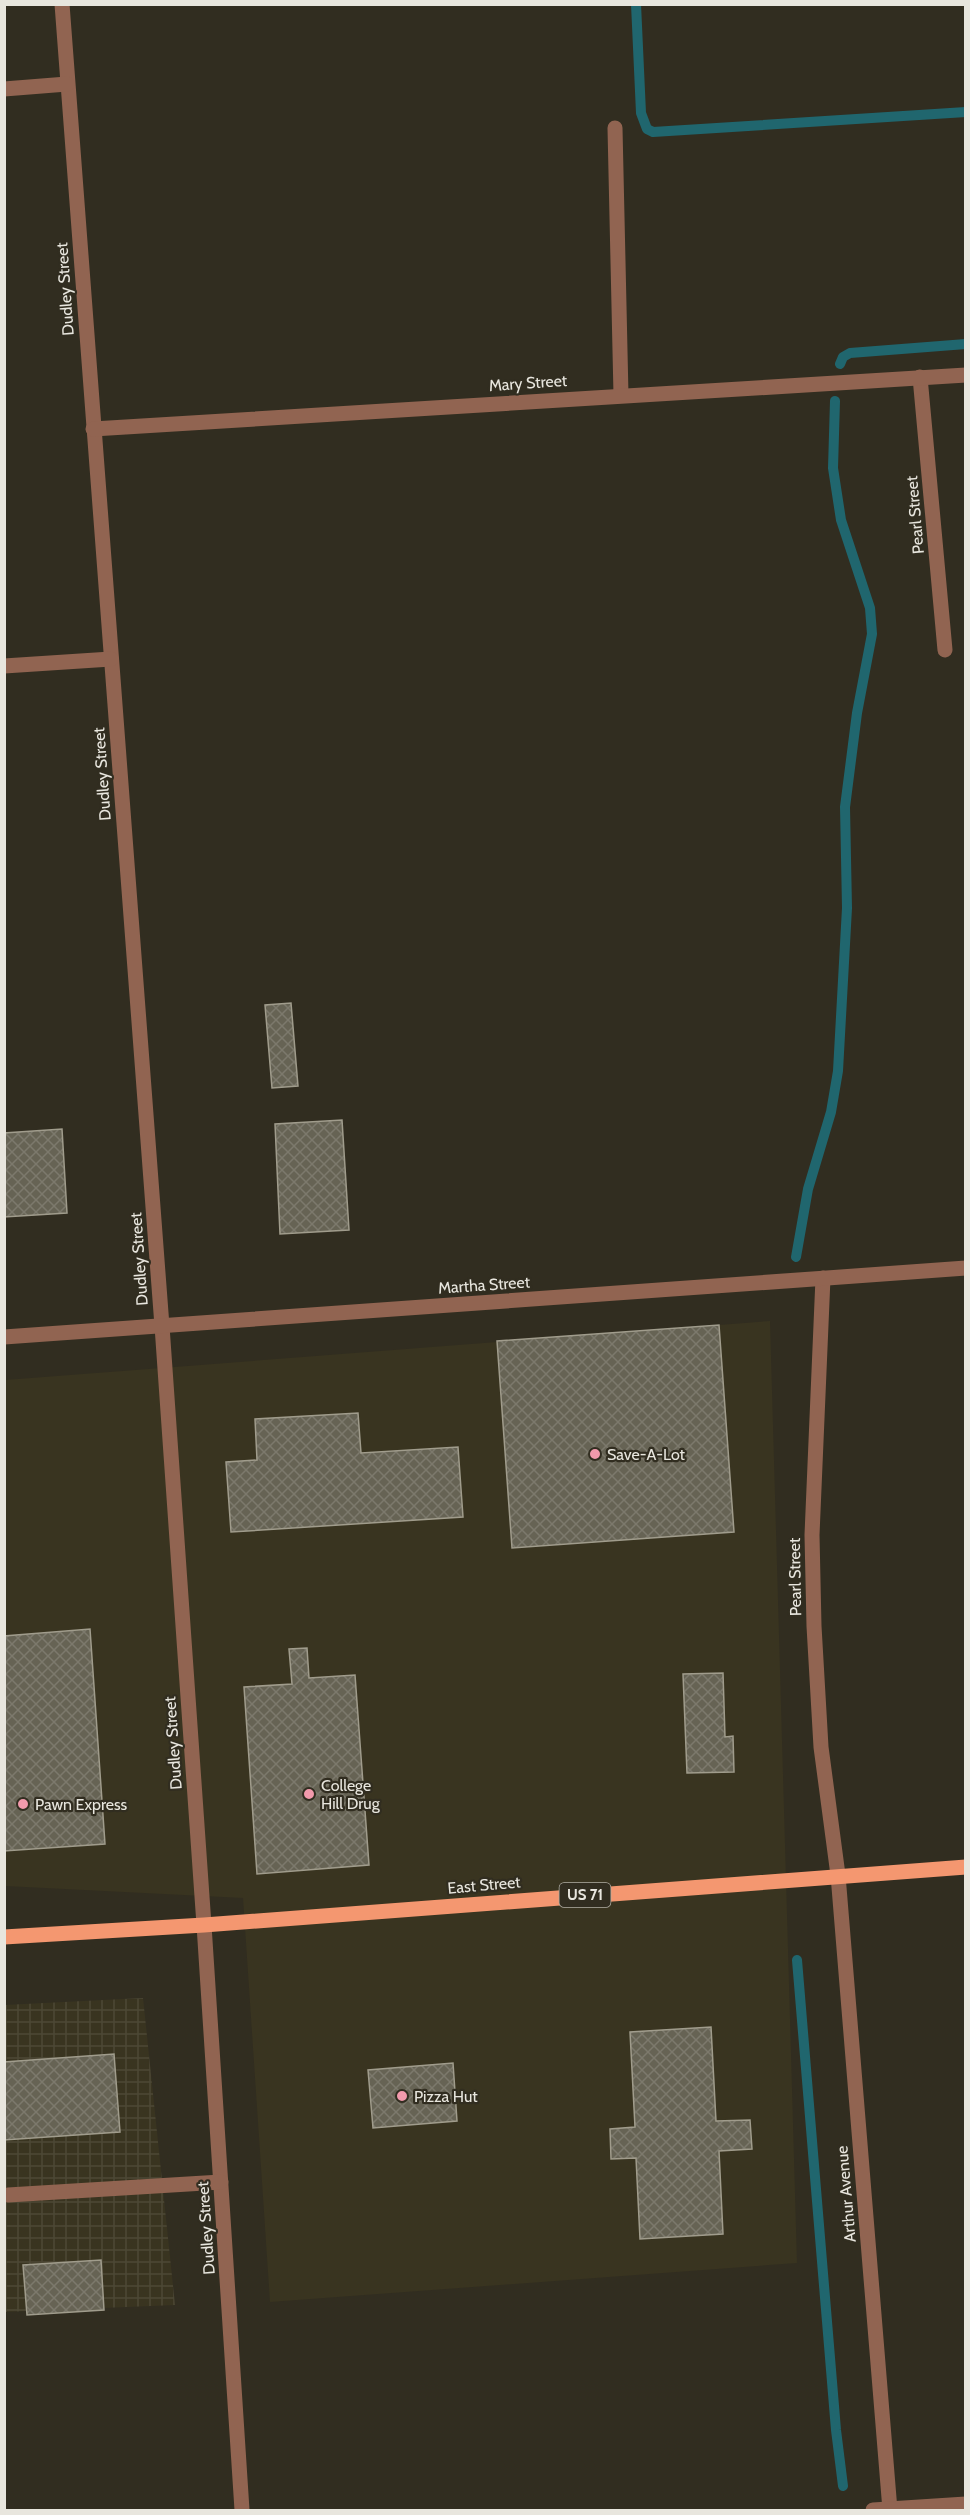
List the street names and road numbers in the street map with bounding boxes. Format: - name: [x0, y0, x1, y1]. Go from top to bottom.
- street label: Dudley Street: [52, 241, 78, 336]
- street label: Mary Street: [488, 371, 568, 395]
- street label: Pearl Street: [902, 475, 928, 555]
- street label: Dudley Street: [89, 726, 115, 821]
- street label: Dudley Street: [126, 1211, 152, 1306]
- street label: Martha Street: [437, 1272, 531, 1298]
- street label: Pearl Street: [785, 1537, 805, 1616]
- street label: Dudley Street: [160, 1695, 186, 1790]
- street label: East Street: [447, 1872, 522, 1898]
- road number: US 71: [560, 1883, 610, 1907]
- street label: Arthur Avenue: [832, 2145, 860, 2243]
- street label: Dudley Street: [193, 2180, 219, 2275]

